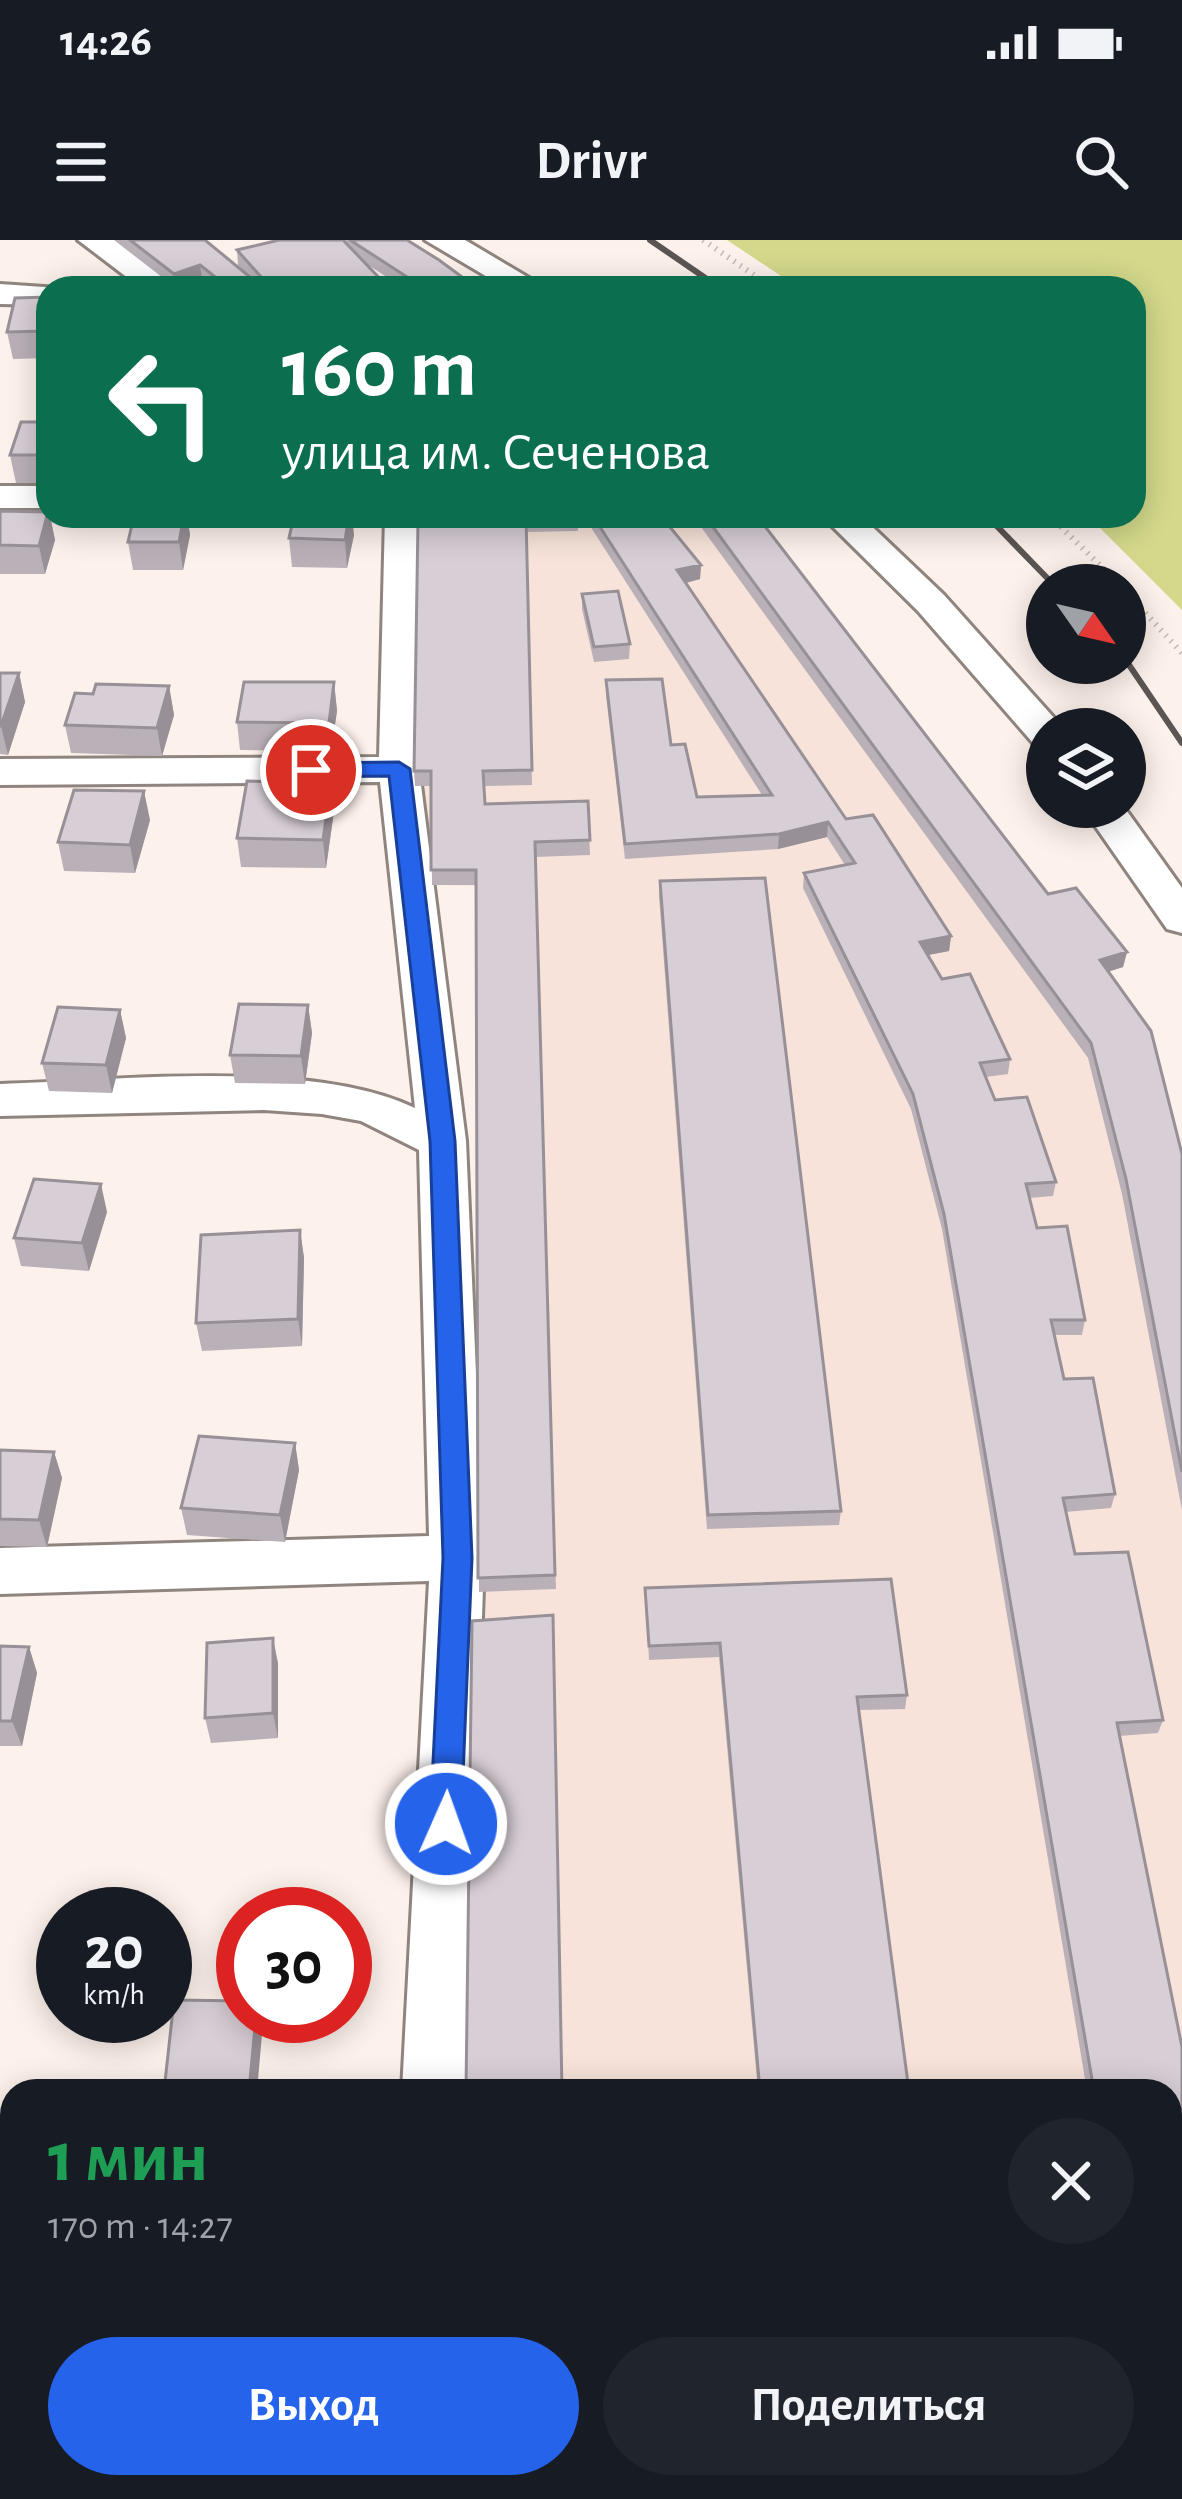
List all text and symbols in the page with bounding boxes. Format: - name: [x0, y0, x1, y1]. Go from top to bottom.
- text: 14:26: [60, 19, 152, 64]
- icon: menu: [48, 129, 114, 195]
- icon: search: [1068, 129, 1134, 195]
- text: Drivr: [536, 135, 646, 189]
- icon: left: [84, 324, 240, 480]
- text: 160 m: [282, 328, 477, 412]
- text: улица им. Сеченова: [282, 426, 710, 480]
- north arrow: [1026, 564, 1146, 684]
- map controls: [1026, 564, 1146, 828]
- button: layers: [1026, 708, 1146, 828]
- pin: [260, 719, 362, 821]
- icon: arrive: [278, 737, 344, 803]
- position arrow: [383, 1761, 509, 1887]
- speed limit sign: 30: [216, 1887, 372, 2043]
- text: 20: [84, 1920, 144, 1980]
- text: km/h: [83, 1980, 145, 2010]
- button: close: [1008, 2118, 1134, 2244]
- text: 1 мин: [48, 2122, 209, 2194]
- text: 170 m · 14:27: [48, 2207, 233, 2246]
- button: Выход: [48, 2337, 579, 2475]
- button: Поделиться: [603, 2337, 1134, 2475]

